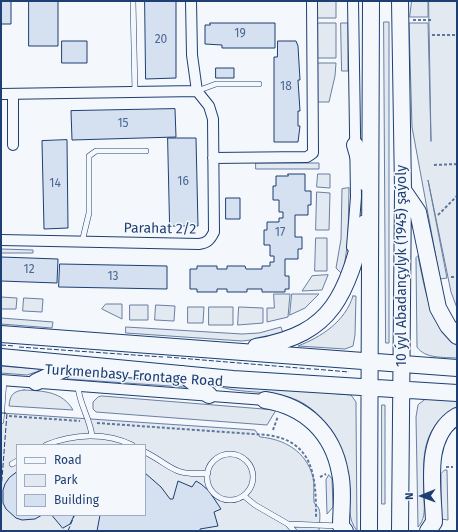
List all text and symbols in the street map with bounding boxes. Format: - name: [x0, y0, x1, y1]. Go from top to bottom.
- house number: 19: [234, 27, 246, 41]
- house number: 20: [155, 33, 167, 47]
- house number: 18: [280, 80, 292, 94]
- house number: 15: [117, 117, 129, 131]
- street label: 10 ýyl Abadançylyk (1945) şaýoly: [394, 165, 410, 367]
- house number: 16: [177, 175, 189, 189]
- house number: 14: [49, 177, 61, 191]
- street label: Parahat 2/2: [124, 220, 196, 238]
- house number: 17: [275, 226, 285, 240]
- house number: 12: [23, 263, 35, 277]
- house number: 13: [107, 270, 119, 284]
- street label: Turkmenbasy Frontage Road: [44, 361, 224, 391]
- legend: [16, 444, 146, 516]
- text: Road: [54, 453, 82, 467]
- text: Park: [54, 473, 78, 487]
- north arrow: [402, 476, 442, 516]
- text: N: [403, 492, 416, 500]
- text: Building: [54, 493, 99, 507]

